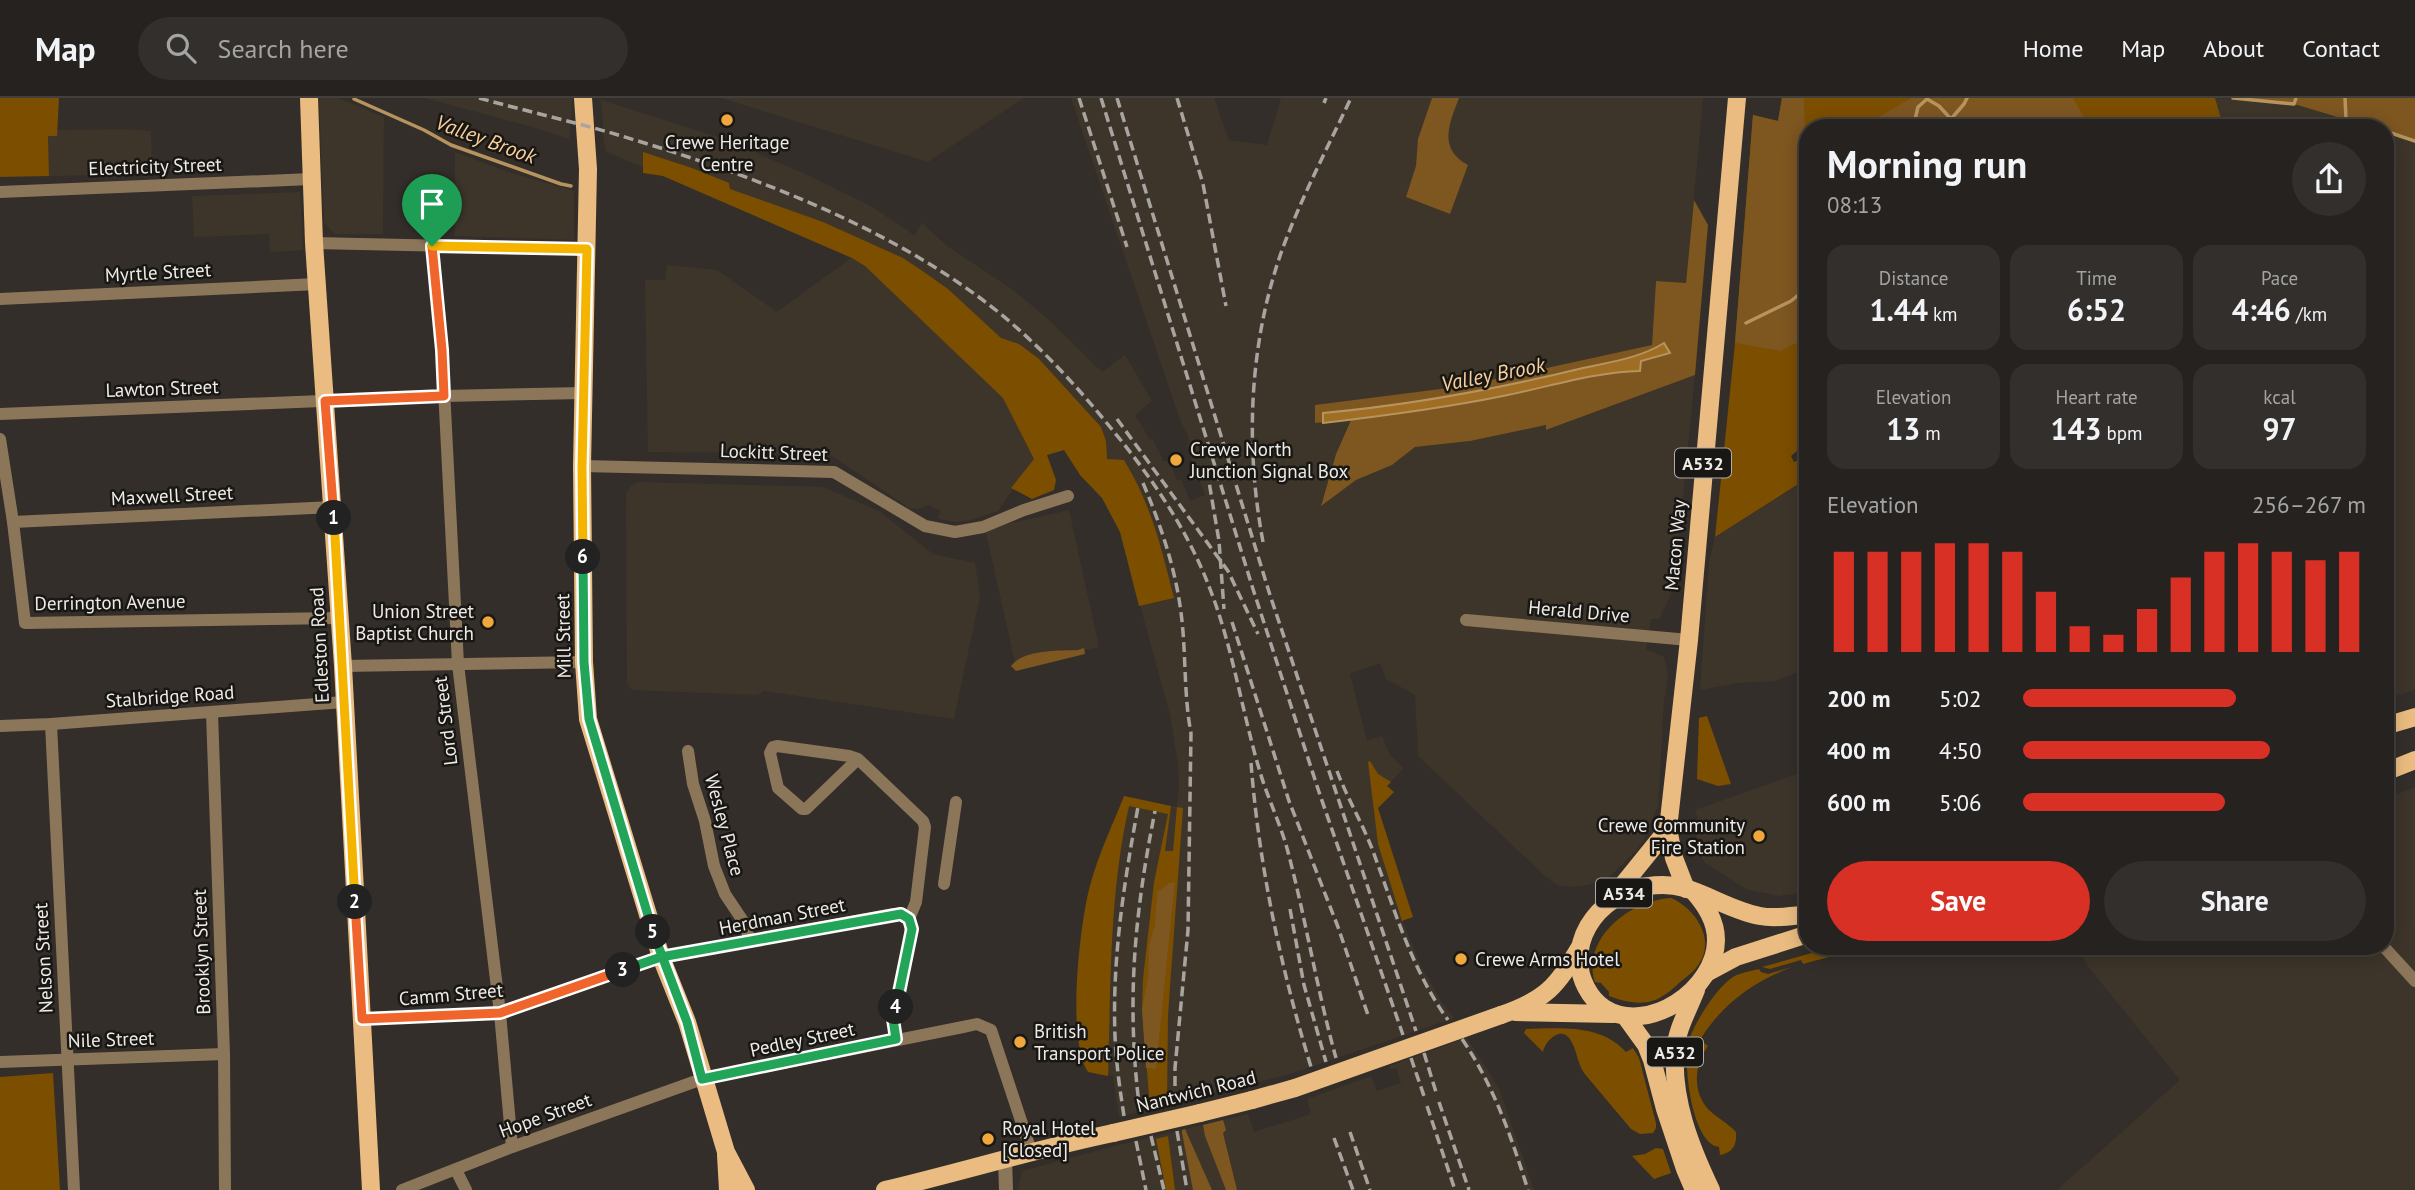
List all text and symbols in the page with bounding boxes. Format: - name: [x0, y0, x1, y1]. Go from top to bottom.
- search box: [138, 17, 628, 80]
- text: Map: [35, 27, 96, 70]
- icon: search: [162, 29, 200, 67]
- text: Search here: [218, 32, 349, 65]
- text: Home: [2023, 33, 2083, 64]
- text: Map: [2121, 33, 2165, 64]
- text: About: [2203, 33, 2264, 64]
- text: Contact: [2302, 33, 2380, 64]
- water label: Valley Brook: [432, 108, 541, 170]
- marker: Crewe Heritage Centre: [719, 112, 735, 128]
- place label: Crewe Heritage Centre: [665, 130, 789, 176]
- text: Morning run: [1827, 139, 2027, 188]
- button: share: [2292, 142, 2366, 216]
- street label: Electricity Street: [88, 152, 223, 180]
- pin: [402, 174, 462, 246]
- icon: arrive: [413, 185, 451, 223]
- text: 08:13: [1827, 190, 1882, 219]
- street label: Myrtle Street: [104, 257, 212, 287]
- text: Distance: [1879, 266, 1948, 290]
- text: Time: [2076, 266, 2117, 290]
- text: Pace: [2261, 266, 2298, 290]
- text: 1.44: [1869, 290, 1928, 329]
- text: 6:52: [2067, 290, 2126, 329]
- text: 4:46: [2232, 290, 2291, 329]
- text: km: [1928, 302, 1958, 326]
- text: /km: [2291, 302, 2327, 326]
- water label: Valley Brook: [1439, 350, 1549, 397]
- street label: Lawton Street: [105, 374, 220, 402]
- text: Elevation: [1876, 385, 1951, 409]
- text: Heart rate: [2055, 385, 2138, 409]
- text: kcal: [2263, 385, 2296, 409]
- text: 13: [1886, 409, 1920, 448]
- text: 143: [2050, 409, 2101, 448]
- text: 97: [2262, 409, 2297, 448]
- text: m: [1920, 421, 1941, 445]
- text: bpm: [2101, 421, 2143, 445]
- place label: Crewe North Junction Signal Box: [1189, 437, 1349, 483]
- street label: Lockitt Street: [720, 438, 829, 466]
- road number: A532: [1675, 449, 1731, 478]
- marker: Crewe North Junction Signal Box: [1168, 452, 1184, 468]
- street label: Maxwell Street: [110, 480, 234, 510]
- text: Elevation: [1827, 490, 1919, 519]
- text: 256–267 m: [2252, 490, 2366, 519]
- street label: Macon Way: [1659, 498, 1691, 591]
- pin: 1: [316, 500, 352, 536]
- text: 1: [328, 505, 339, 529]
- pin: 6: [566, 540, 600, 574]
- text: 6: [577, 544, 588, 568]
- street label: Edleston Road: [304, 587, 334, 703]
- street label: Derrington Avenue: [34, 589, 186, 615]
- street label: Mill Street: [550, 593, 576, 679]
- street label: Herald Drive: [1527, 595, 1631, 627]
- place label: Union Street Baptist Church: [355, 599, 475, 645]
- marker: Union Street Baptist Church: [480, 614, 496, 630]
- street label: Lord Street: [428, 675, 462, 767]
- street label: Stalbridge Road: [105, 680, 235, 712]
- text: 200 m: [1827, 684, 1890, 713]
- text: 5:02: [1939, 684, 1982, 713]
- text: 400 m: [1827, 736, 1890, 765]
- text: 4:50: [1939, 736, 1982, 765]
- street label: Wesley Place: [700, 772, 750, 878]
- text: 600 m: [1827, 788, 1890, 817]
- text: 5:06: [1939, 788, 1982, 817]
- place label: Crewe Community Fire Station: [1598, 813, 1745, 859]
- marker: Crewe Community Fire Station: [1751, 828, 1767, 844]
- button: Save: [1827, 861, 2090, 941]
- button: Share: [2104, 861, 2366, 941]
- road number: A534: [1596, 878, 1652, 908]
- pin: 2: [338, 884, 372, 920]
- street label: Brooklyn Street: [187, 888, 215, 1015]
- text: 2: [349, 889, 360, 913]
- street label: Herdman Street: [717, 892, 848, 940]
- street label: Nelson Street: [28, 902, 58, 1014]
- pin: 5: [636, 914, 670, 950]
- text: 5: [647, 919, 658, 943]
- place label: Crewe Arms Hotel: [1475, 947, 1620, 971]
- marker: Crewe Arms Hotel: [1453, 951, 1469, 967]
- pin: 3: [606, 952, 640, 988]
- text: 3: [617, 957, 628, 981]
- street label: Camm Street: [398, 977, 505, 1011]
- pin: 4: [878, 990, 914, 1024]
- text: 4: [890, 994, 901, 1018]
- street label: Pedley Street: [747, 1016, 857, 1062]
- place label: British Transport Police: [1034, 1019, 1164, 1065]
- street label: Nile Street: [67, 1025, 155, 1053]
- marker: British Transport Police: [1012, 1034, 1028, 1050]
- road number: A532: [1647, 1037, 1703, 1066]
- street label: Nantwich Road: [1134, 1065, 1258, 1117]
- street label: Hope Street: [496, 1087, 595, 1143]
- place label: Royal Hotel [Closed]: [1002, 1116, 1096, 1162]
- marker: Royal Hotel [Closed]: [980, 1131, 996, 1147]

